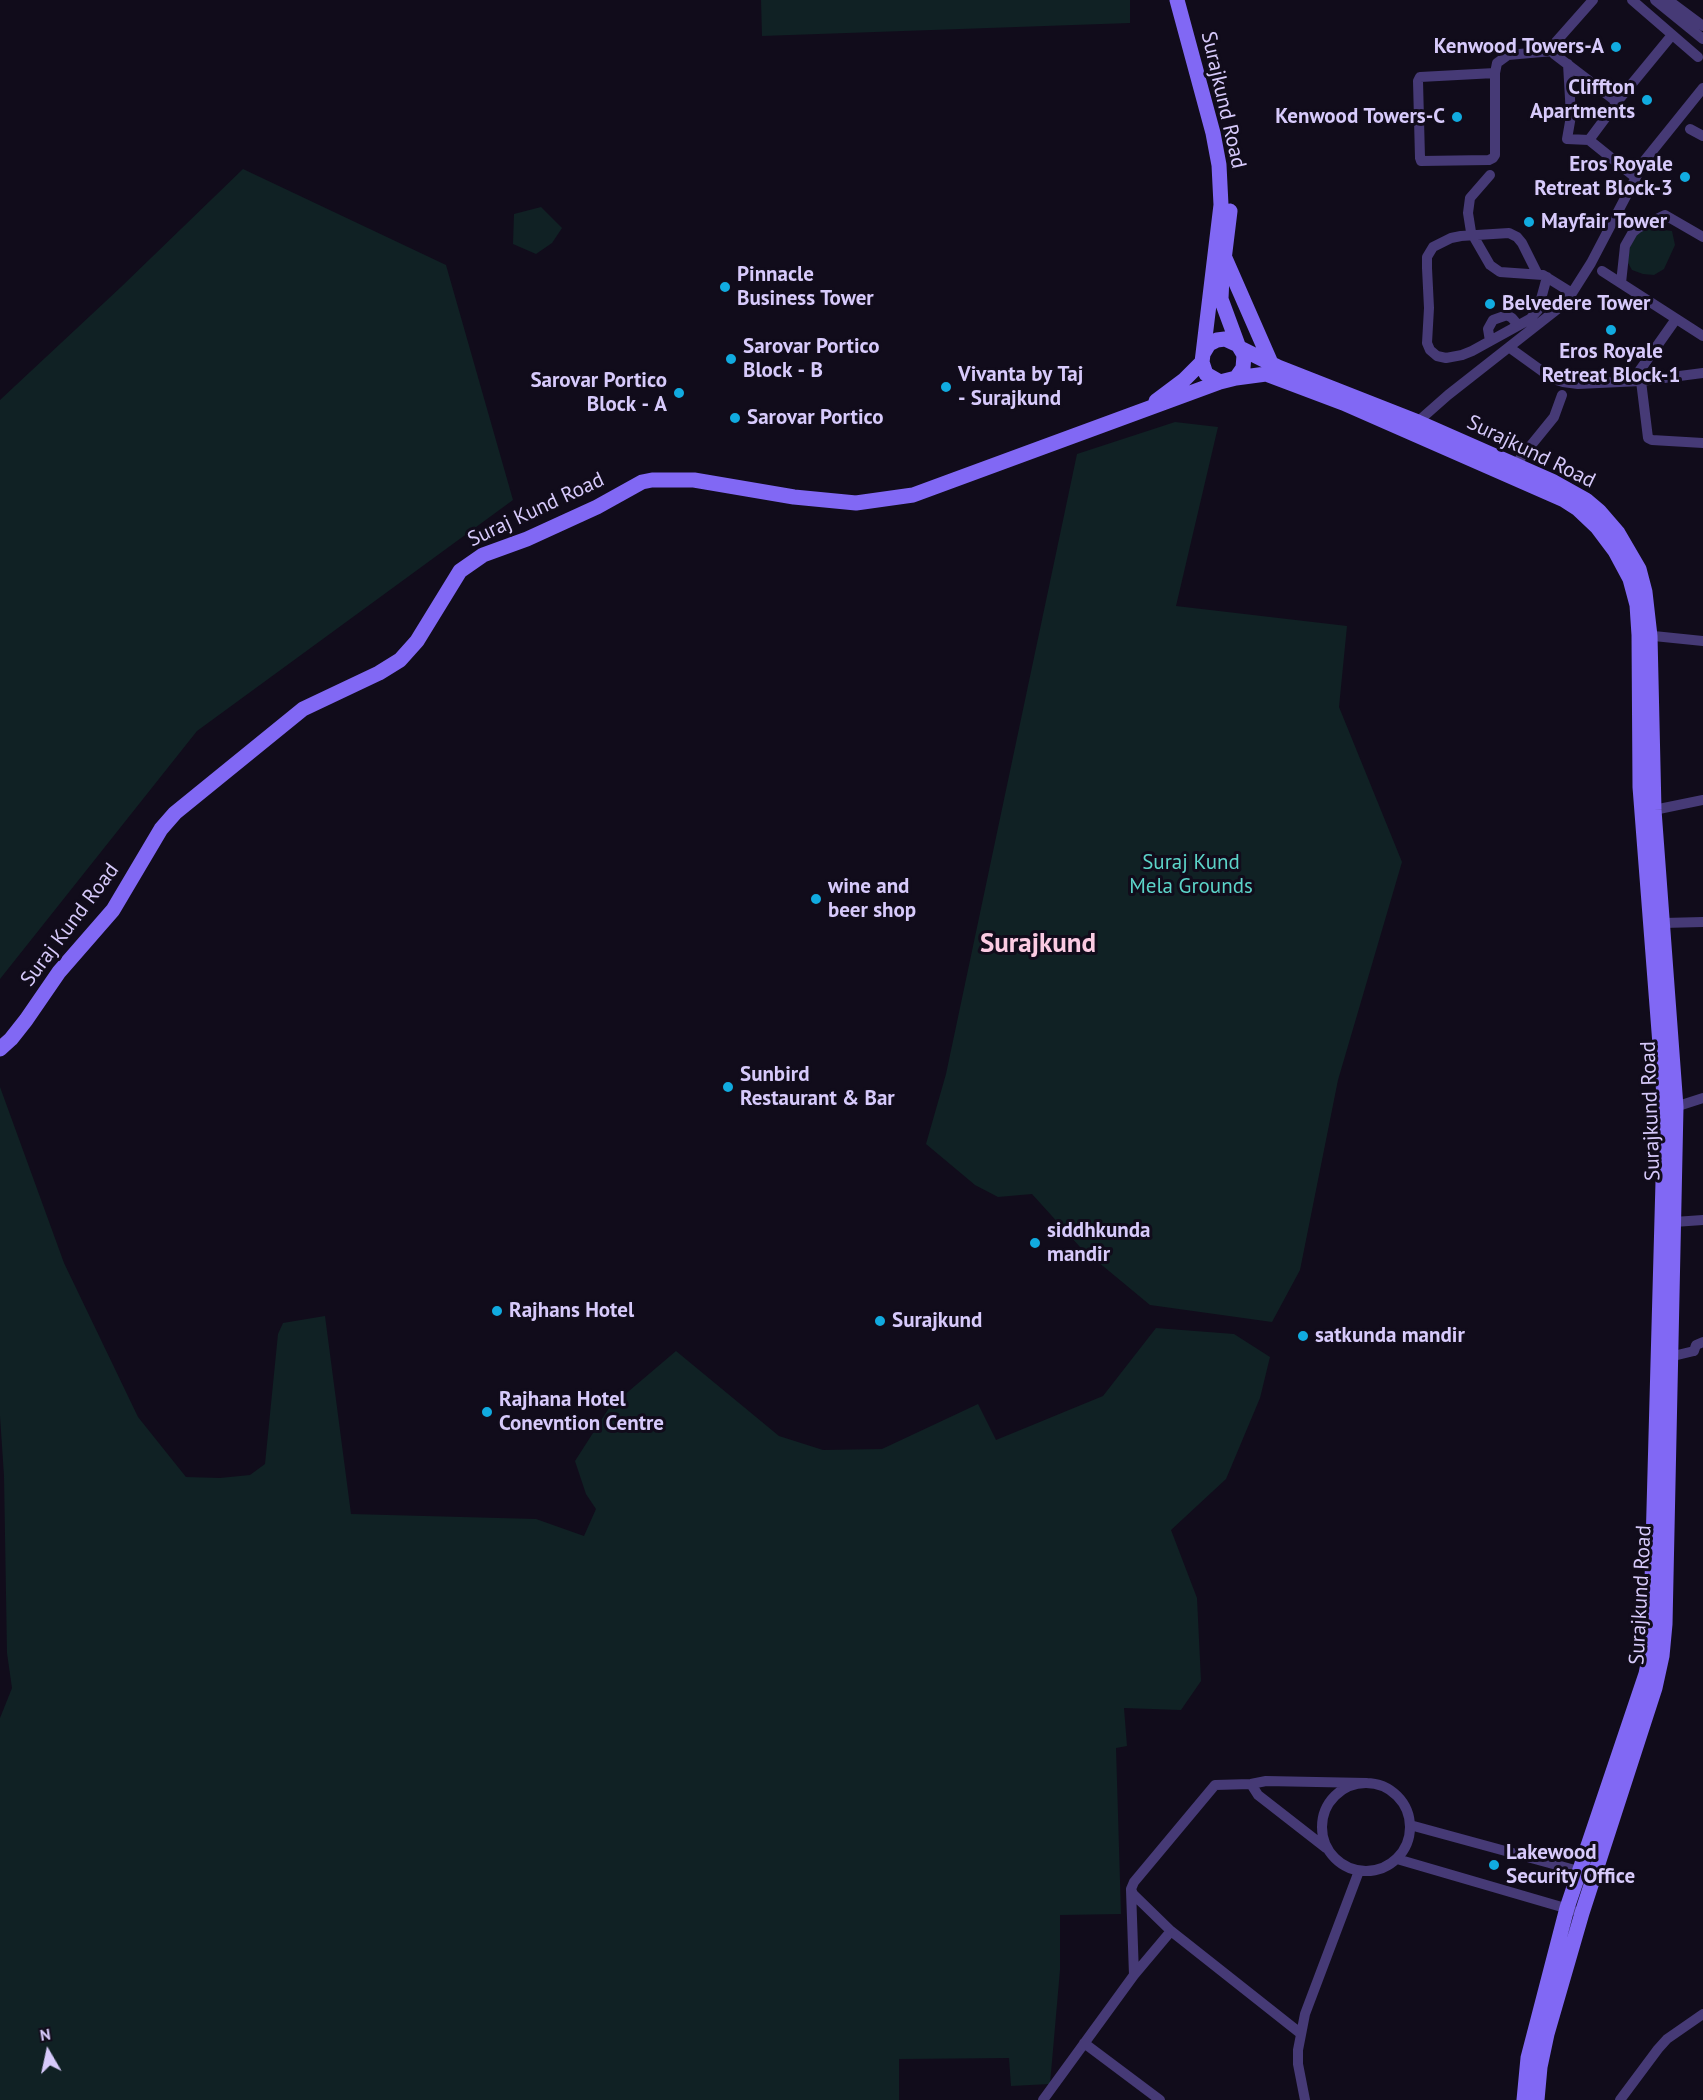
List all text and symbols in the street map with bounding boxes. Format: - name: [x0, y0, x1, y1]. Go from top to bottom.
- street label: Surajkund Road: [1195, 29, 1251, 171]
- place label: Kenwood Towers-A: [1434, 34, 1604, 60]
- marker: Kenwood Towers-A: [1609, 40, 1623, 54]
- place label: Cliffton Apartments: [1530, 75, 1635, 125]
- marker: Cliffton Apartments: [1640, 93, 1654, 107]
- place label: Kenwood Towers-C: [1275, 104, 1445, 130]
- marker: Kenwood Towers-C: [1450, 110, 1464, 124]
- place label: Eros Royale Retreat Block-3: [1534, 152, 1673, 202]
- marker: Eros Royale Retreat Block-3: [1678, 170, 1692, 184]
- place label: Mayfair Tower: [1541, 209, 1667, 235]
- marker: Mayfair Tower: [1522, 215, 1536, 229]
- place label: Pinnacle Business Tower: [737, 262, 874, 312]
- marker: Pinnacle Business Tower: [718, 280, 732, 294]
- place label: Belvedere Tower: [1502, 291, 1650, 317]
- marker: Belvedere Tower: [1483, 297, 1497, 311]
- marker: Eros Royale Retreat Block-1: [1604, 323, 1618, 337]
- place label: Sarovar Portico Block - B: [743, 334, 880, 384]
- place label: Eros Royale Retreat Block-1: [1542, 339, 1680, 389]
- marker: Sarovar Portico Block - B: [724, 352, 738, 366]
- place label: Vivanta by Taj - Surajkund: [958, 362, 1083, 412]
- place label: Sarovar Portico Block - A: [530, 368, 667, 418]
- marker: Vivanta by Taj - Surajkund: [939, 380, 953, 394]
- marker: Sarovar Portico Block - A: [672, 386, 686, 400]
- place label: Sarovar Portico: [747, 405, 884, 431]
- street label: Surajkund Road: [1463, 410, 1599, 494]
- marker: Sarovar Portico: [728, 411, 742, 425]
- street label: Suraj Kund Road: [464, 467, 608, 553]
- park label: Suraj Kund Mela Grounds: [1129, 850, 1253, 900]
- street label: Suraj Kund Road: [16, 858, 124, 992]
- place label: wine and beer shop: [828, 874, 916, 924]
- marker: wine and beer shop: [809, 892, 823, 906]
- district label: Surajkund: [980, 928, 1096, 960]
- street label: Surajkund Road: [1636, 1041, 1666, 1181]
- place label: Sunbird Restaurant & Bar: [740, 1062, 895, 1112]
- marker: Sunbird Restaurant & Bar: [721, 1080, 735, 1094]
- place label: siddhkunda mandir: [1047, 1218, 1150, 1268]
- marker: siddhkunda mandir: [1028, 1236, 1042, 1250]
- place label: Rajhans Hotel: [509, 1298, 634, 1324]
- marker: Rajhans Hotel: [490, 1304, 504, 1318]
- place label: Surajkund: [892, 1308, 982, 1334]
- marker: Surajkund: [873, 1314, 887, 1328]
- place label: satkunda mandir: [1315, 1323, 1465, 1349]
- marker: satkunda mandir: [1296, 1329, 1310, 1343]
- place label: Rajhana Hotel Conevntion Centre: [499, 1387, 664, 1437]
- marker: Rajhana Hotel Conevntion Centre: [480, 1405, 494, 1419]
- street label: Surajkund Road: [1625, 1525, 1657, 1665]
- place label: Lakewood Security Office: [1506, 1840, 1635, 1890]
- marker: Lakewood Security Office: [1487, 1858, 1501, 1872]
- north arrow: [18, 2022, 78, 2082]
- text: N: [38, 2024, 52, 2045]

